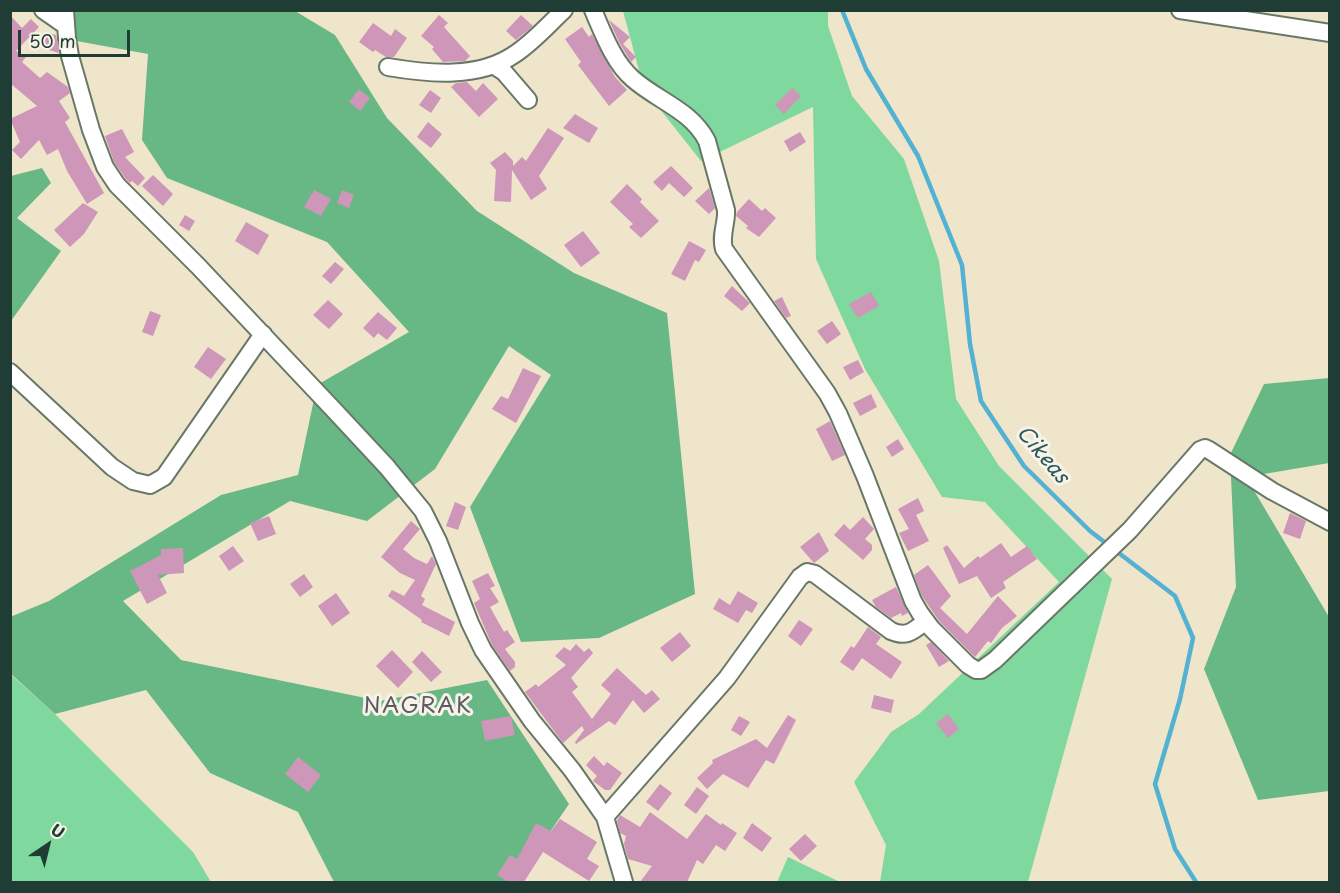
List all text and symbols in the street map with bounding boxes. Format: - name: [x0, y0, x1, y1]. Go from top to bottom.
- scale bar: [21, 18, 134, 56]
- text: 50 m: [29, 27, 76, 54]
- water label: Cikeas: [1011, 421, 1073, 489]
- district label: NAGRAK: [364, 694, 472, 720]
- north arrow: [18, 815, 78, 875]
- text: U: [46, 817, 70, 844]

